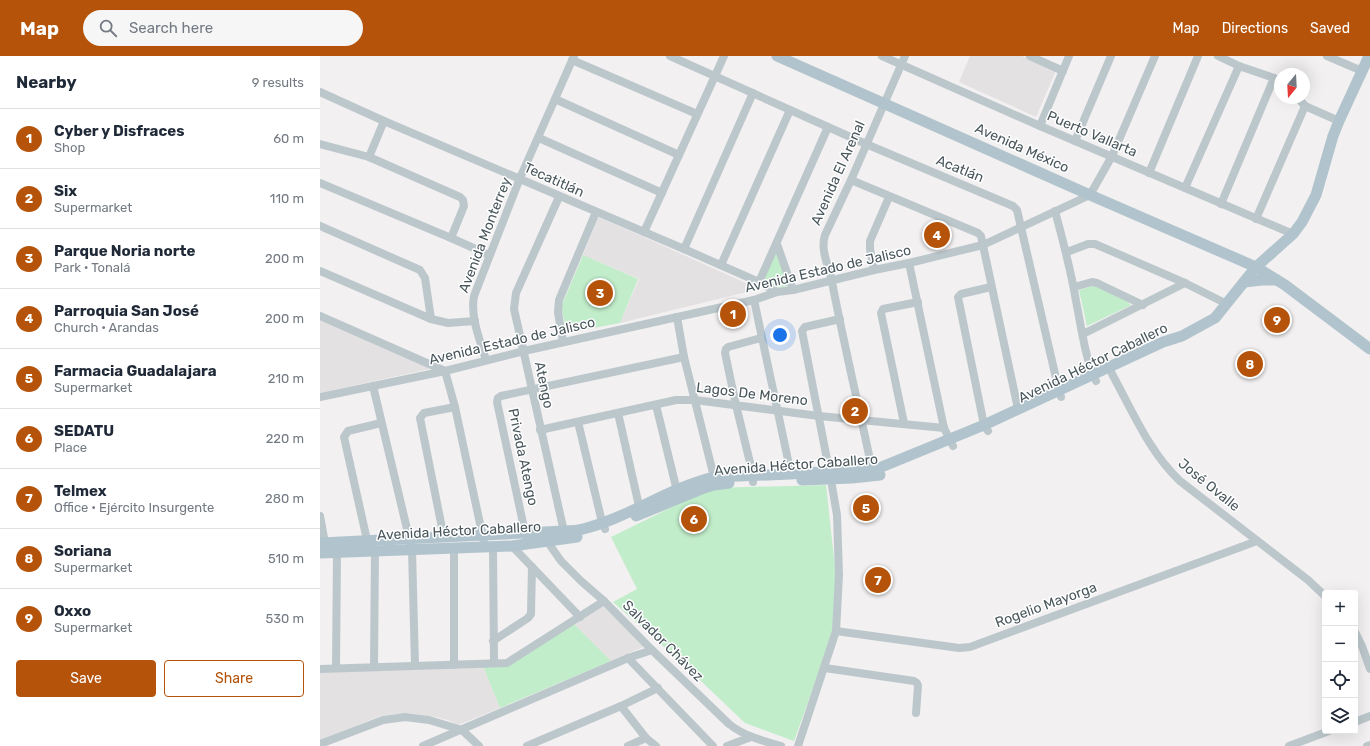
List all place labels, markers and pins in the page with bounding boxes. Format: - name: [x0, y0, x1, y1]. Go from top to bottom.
- pin: 4: [924, 220, 950, 250]
- pin: 3: [587, 278, 613, 308]
- pin: 1: [720, 299, 746, 329]
- pin: 9: [1264, 305, 1290, 335]
- pin: 8: [1237, 349, 1263, 379]
- pin: 2: [842, 396, 868, 426]
- pin: 5: [853, 493, 879, 523]
- pin: 6: [681, 504, 707, 534]
- pin: 7: [865, 565, 891, 595]

